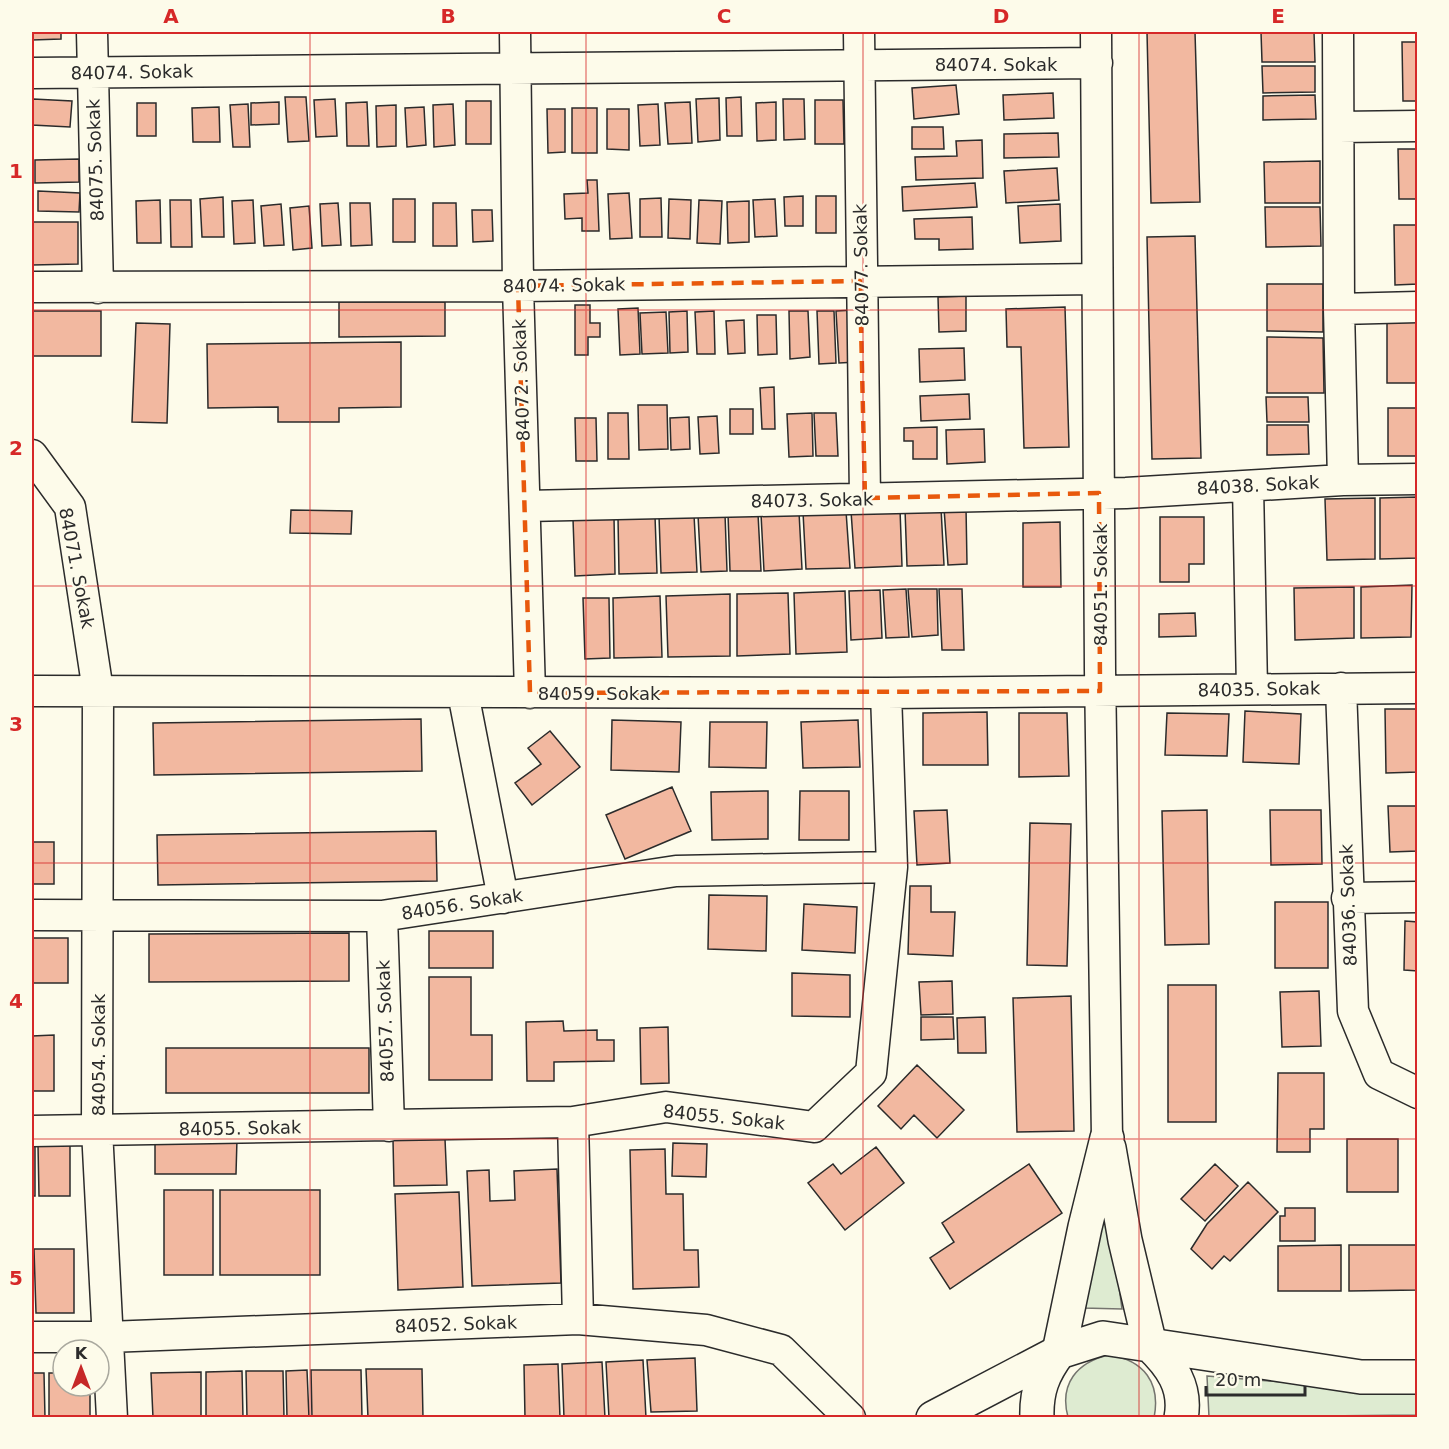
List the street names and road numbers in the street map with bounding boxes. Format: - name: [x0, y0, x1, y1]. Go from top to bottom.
- street label: 84074. Sokak: [935, 54, 1058, 75]
- street label: 84074. Sokak: [70, 60, 194, 84]
- street label: 84075. Sokak: [82, 98, 108, 222]
- street label: 84077. Sokak: [849, 203, 873, 327]
- street label: 84074. Sokak: [502, 273, 626, 297]
- street label: 84072. Sokak: [508, 318, 534, 442]
- street label: 84038. Sokak: [1196, 471, 1320, 499]
- street label: 84073. Sokak: [750, 488, 874, 512]
- street label: 84071. Sokak: [55, 506, 99, 631]
- street label: 84051. Sokak: [1090, 523, 1111, 646]
- street label: 84035. Sokak: [1197, 677, 1321, 701]
- street label: 84059. Sokak: [538, 683, 661, 704]
- street label: 84036. Sokak: [1335, 843, 1361, 967]
- street label: 84056. Sokak: [400, 884, 525, 924]
- street label: 84057. Sokak: [372, 959, 398, 1083]
- street label: 84054. Sokak: [88, 993, 109, 1116]
- street label: 84055. Sokak: [662, 1100, 787, 1134]
- street label: 84055. Sokak: [178, 1116, 302, 1140]
- street label: 84052. Sokak: [394, 1311, 518, 1337]

